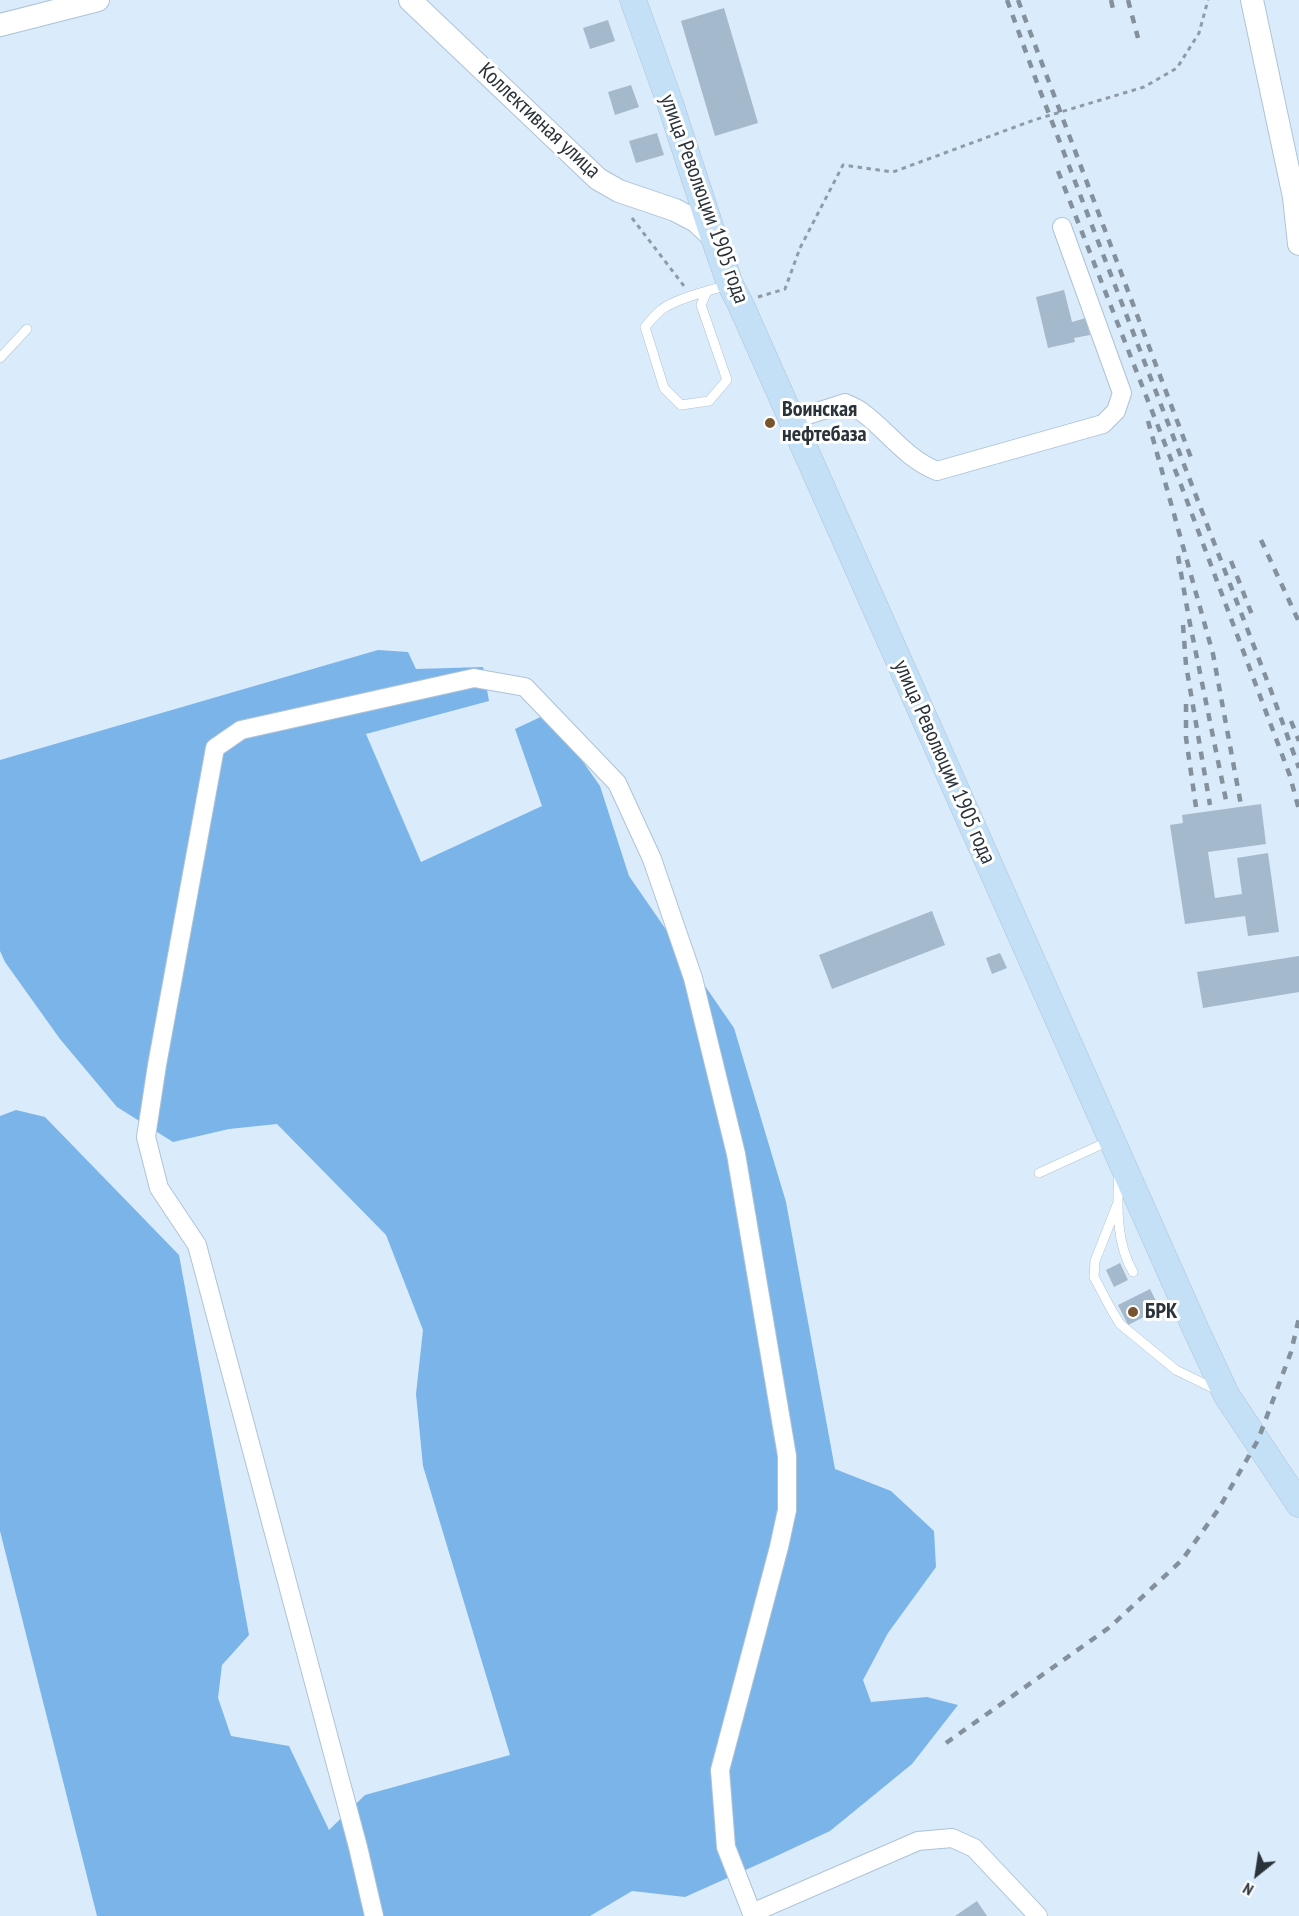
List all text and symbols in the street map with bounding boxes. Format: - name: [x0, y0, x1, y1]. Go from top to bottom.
- street label: Коллективная улица: [473, 58, 605, 184]
- street label: улица Революции 1905 года: [654, 91, 754, 307]
- place label: Воинская нефтебаза: [782, 397, 867, 448]
- marker: Воинская нефтебаза: [763, 416, 777, 430]
- street label: улица Революции 1905 года: [887, 656, 1001, 868]
- place label: БРК: [1145, 1299, 1177, 1325]
- marker: БРК: [1126, 1305, 1140, 1319]
- north arrow: [1227, 1844, 1287, 1904]
- text: N: [1239, 1879, 1257, 1900]

